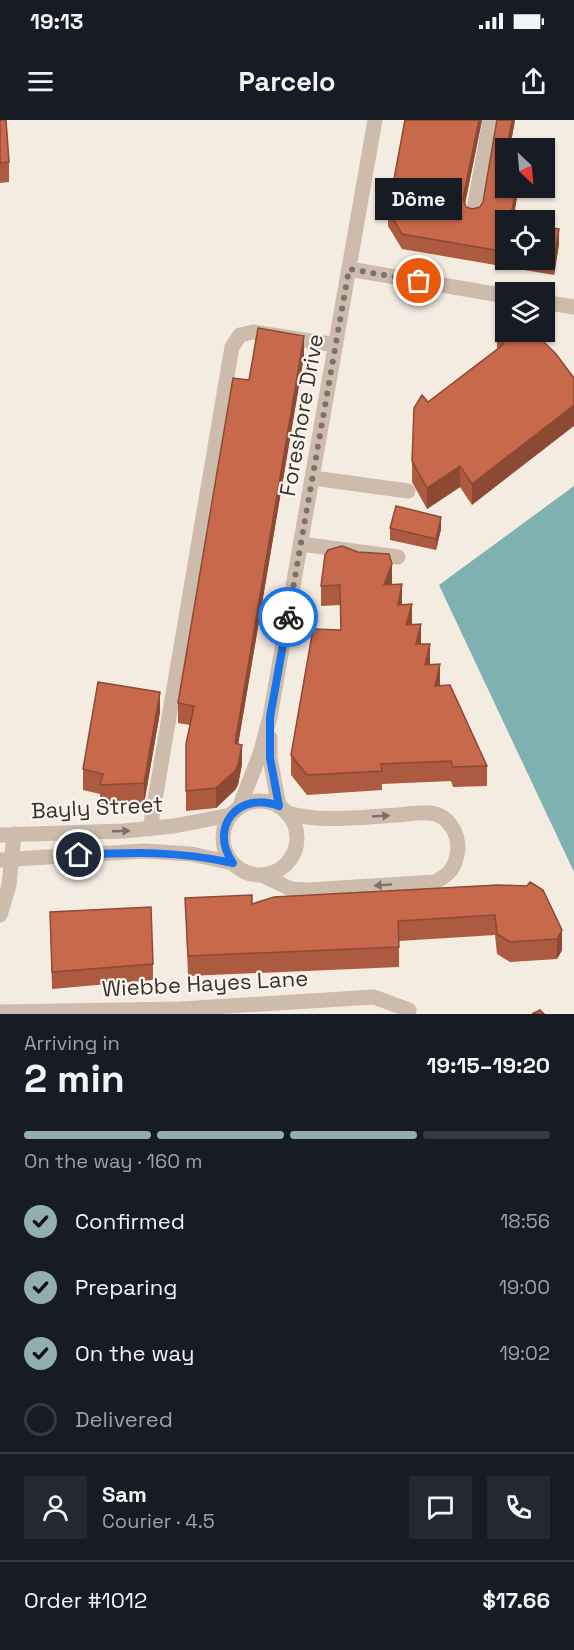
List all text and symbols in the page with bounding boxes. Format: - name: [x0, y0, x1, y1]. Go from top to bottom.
- text: 19:13: [30, 7, 83, 35]
- text: Parcelo: [239, 64, 335, 99]
- icon: menu: [24, 65, 57, 98]
- icon: share: [517, 65, 550, 98]
- north arrow: [495, 138, 555, 198]
- map controls: [495, 138, 555, 342]
- callout: Dôme: [376, 179, 462, 221]
- text: Dôme: [391, 186, 446, 212]
- button: locate: [495, 210, 555, 270]
- pin: [393, 255, 444, 306]
- icon: bag: [402, 264, 435, 297]
- button: layers: [495, 282, 555, 342]
- street label: Foreshore Drive: [273, 332, 329, 498]
- courier: [258, 587, 318, 647]
- icon: bike: [272, 601, 305, 634]
- street label: Bayly Street: [30, 790, 164, 824]
- one-way arrow: [371, 811, 390, 820]
- one-way arrow: [112, 826, 131, 836]
- pin: [53, 829, 104, 880]
- icon: home: [62, 838, 95, 871]
- one-way arrow: [373, 881, 392, 890]
- street label: Wiebbe Hayes Lane: [101, 964, 309, 1002]
- text: Arriving in: [24, 1030, 120, 1056]
- text: 19:15–19:20: [426, 1051, 550, 1079]
- text: 2 min: [24, 1054, 125, 1103]
- text: On the way · 160 m: [24, 1148, 202, 1174]
- icon: check: [24, 1205, 57, 1238]
- text: Confirmed: [75, 1207, 185, 1235]
- text: 18:56: [500, 1208, 550, 1234]
- icon: check: [24, 1271, 57, 1304]
- text: Preparing: [75, 1273, 177, 1301]
- text: 19:00: [499, 1274, 550, 1300]
- icon: check: [24, 1337, 57, 1370]
- text: On the way: [75, 1339, 194, 1367]
- text: 19:02: [499, 1340, 550, 1366]
- text: Delivered: [75, 1405, 173, 1433]
- button: person: [24, 1476, 87, 1539]
- button: chat: [409, 1476, 472, 1539]
- button: phone: [487, 1476, 550, 1539]
- text: Sam: [102, 1480, 147, 1508]
- text: Courier · 4.5: [102, 1508, 215, 1534]
- text: Order #1012: [24, 1586, 147, 1614]
- text: $17.66: [483, 1586, 550, 1614]

